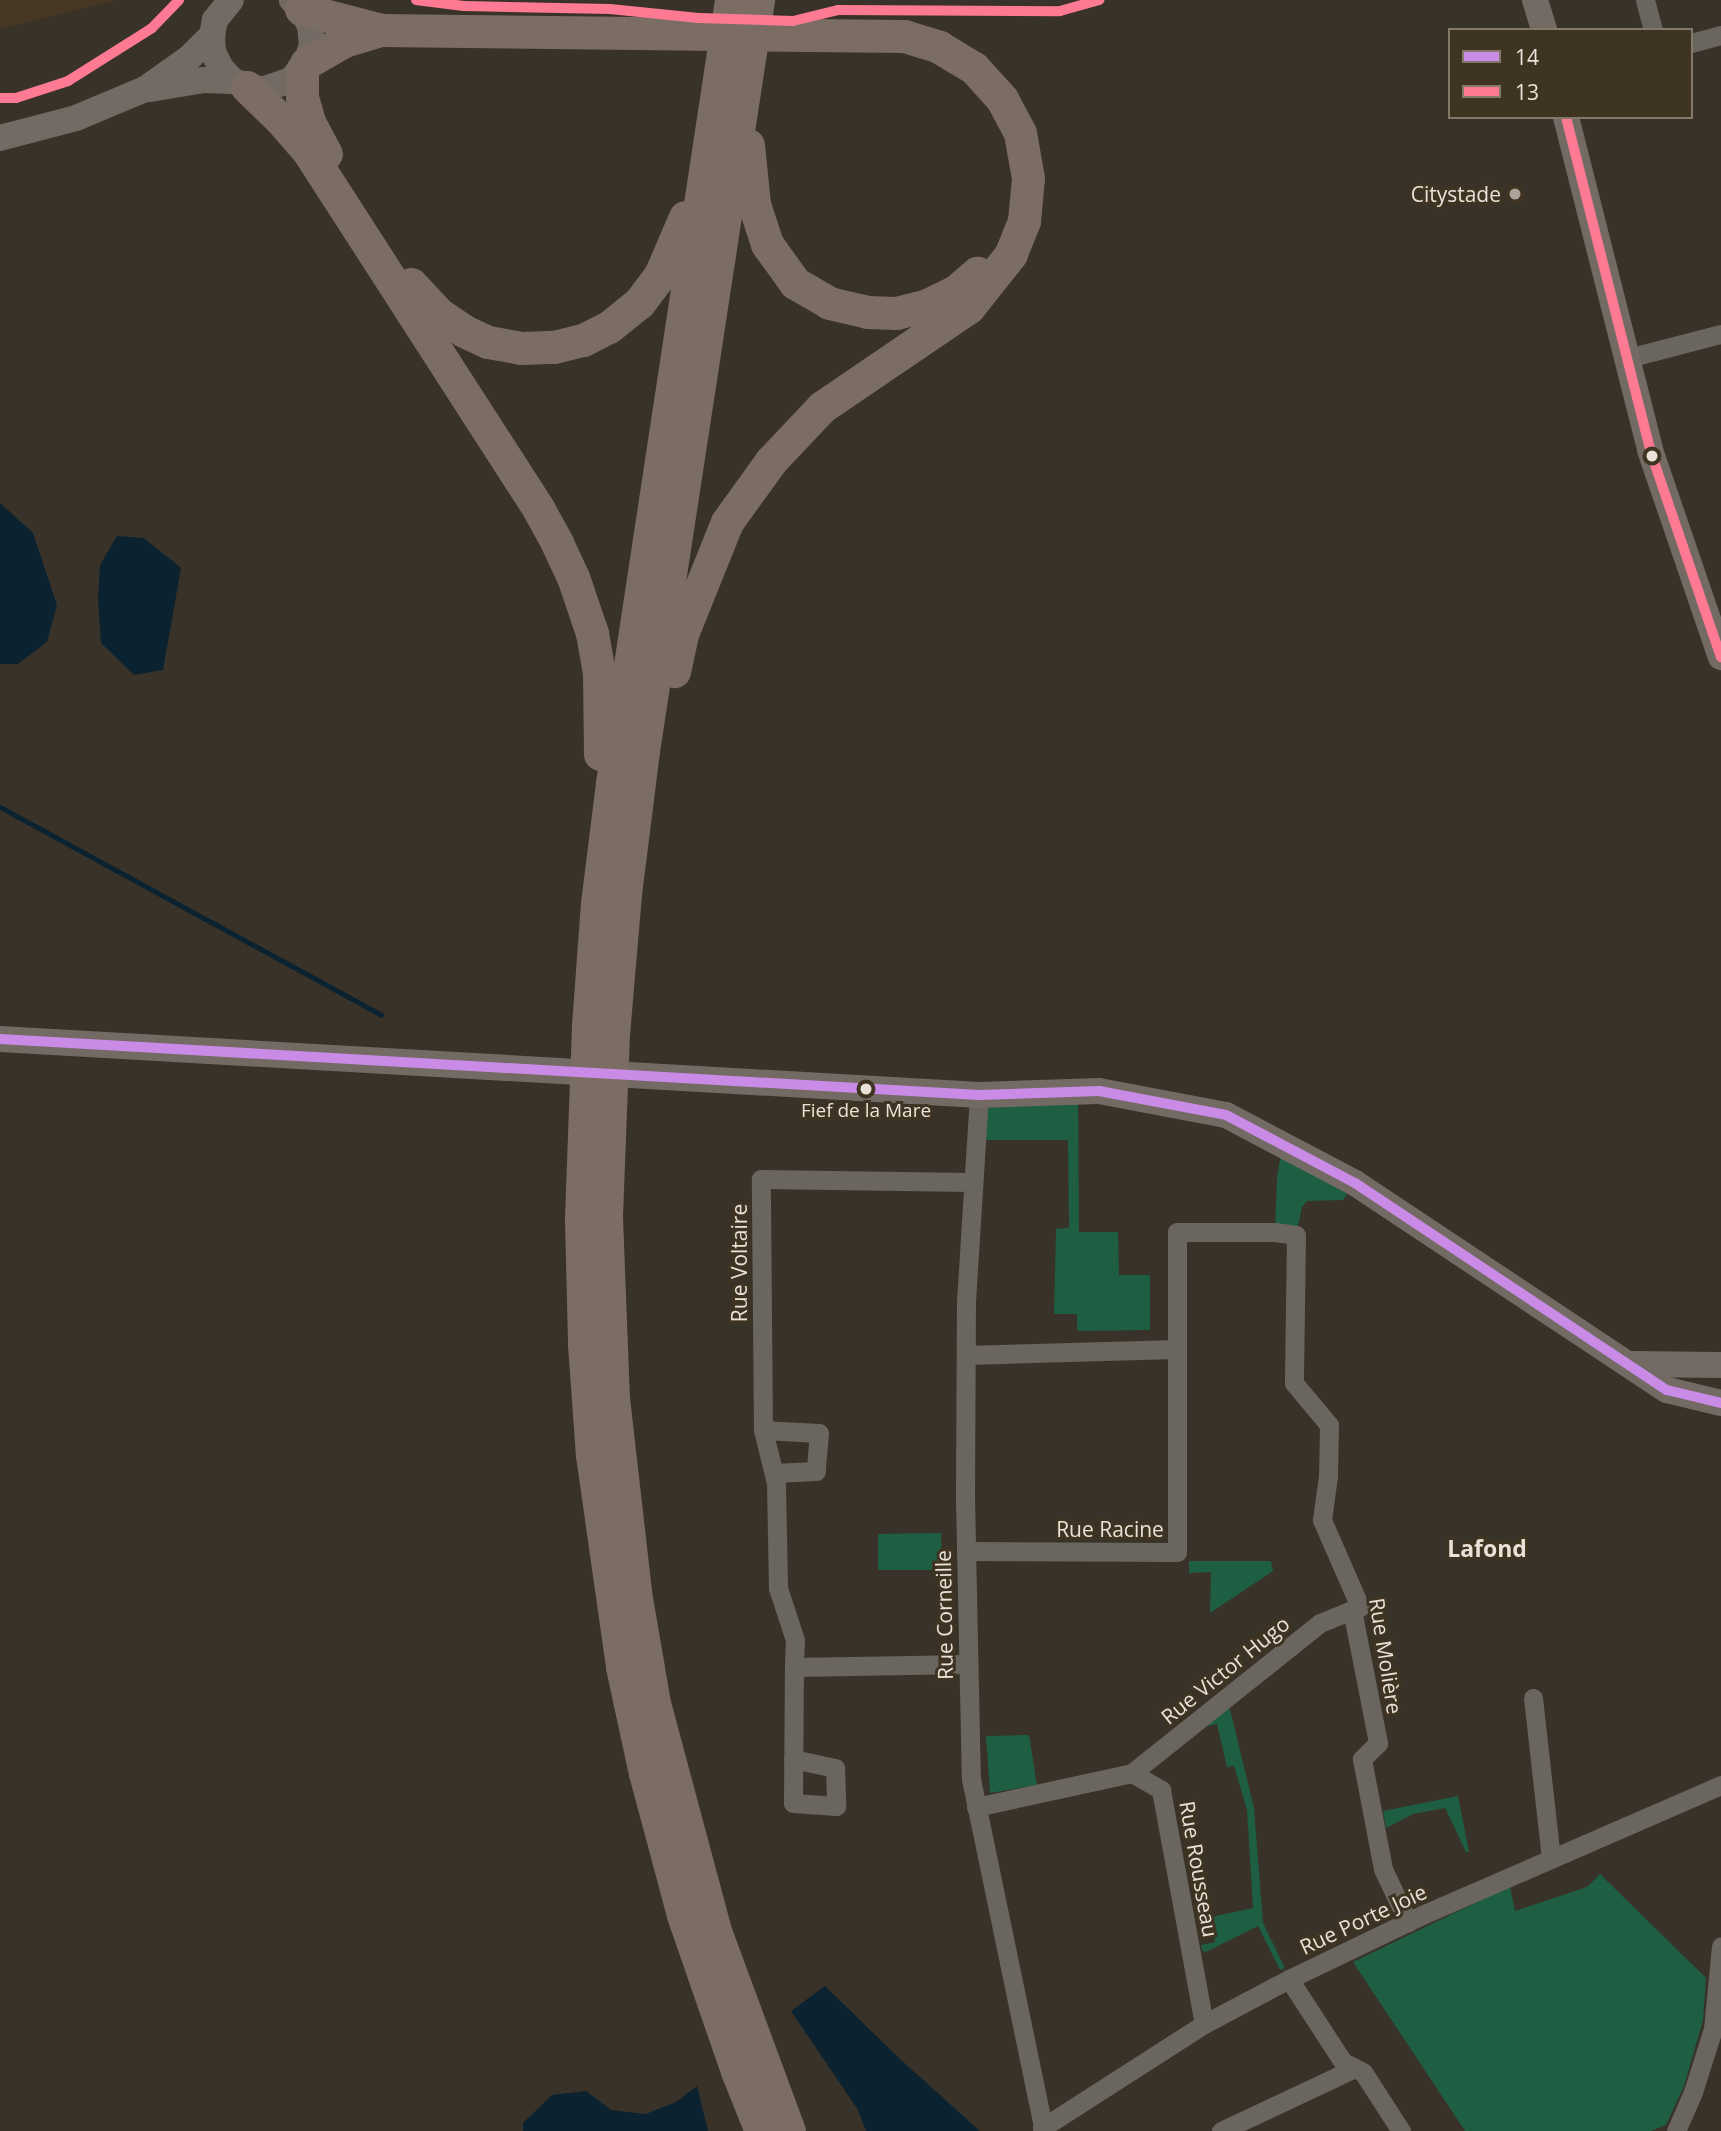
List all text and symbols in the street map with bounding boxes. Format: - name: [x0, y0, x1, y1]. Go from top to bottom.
- legend: [1448, 28, 1693, 119]
- text: 14: [1515, 43, 1539, 71]
- text: 13: [1515, 78, 1539, 106]
- place label: Citystade: [1411, 181, 1501, 207]
- marker: Citystade: [1507, 186, 1523, 202]
- unlabelled marker: [1645, 449, 1659, 463]
- marker: Fief de la Mare: [859, 1082, 873, 1096]
- place label: Fief de la Mare: [801, 1100, 931, 1122]
- street label: Rue Voltaire: [726, 1204, 752, 1322]
- street label: Rue Racine: [1056, 1516, 1164, 1542]
- district label: Lafond: [1447, 1534, 1527, 1562]
- street label: Rue Corneille: [930, 1550, 958, 1680]
- street label: Rue Molière: [1364, 1596, 1408, 1716]
- street label: Rue Victor Hugo: [1156, 1611, 1294, 1729]
- street label: Rue Rousseau: [1175, 1799, 1223, 1939]
- street label: Rue Porte Joie: [1296, 1879, 1430, 1959]

